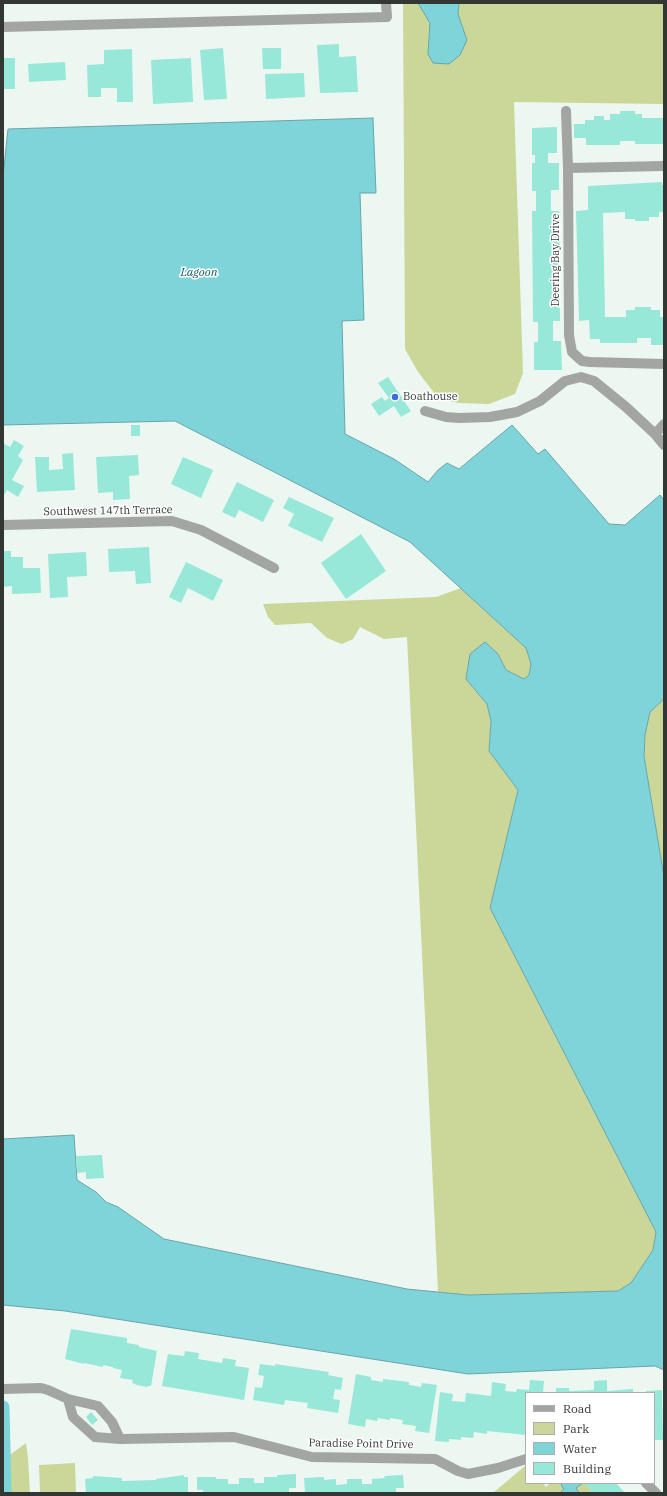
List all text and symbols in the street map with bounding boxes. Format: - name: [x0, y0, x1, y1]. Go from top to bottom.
- street label: Deering Bay Drive: [549, 214, 563, 306]
- water label: Lagoon: [180, 266, 218, 280]
- place label: Boathouse: [403, 390, 458, 404]
- marker: Boathouse: [390, 392, 400, 402]
- street label: Southwest 147th Terrace: [43, 503, 173, 519]
- legend: [525, 1392, 655, 1484]
- text: Road: [563, 1401, 592, 1416]
- text: Park: [563, 1421, 589, 1436]
- street label: Paradise Point Drive: [308, 1436, 414, 1452]
- text: Water: [563, 1441, 596, 1456]
- text: Building: [563, 1461, 611, 1476]

